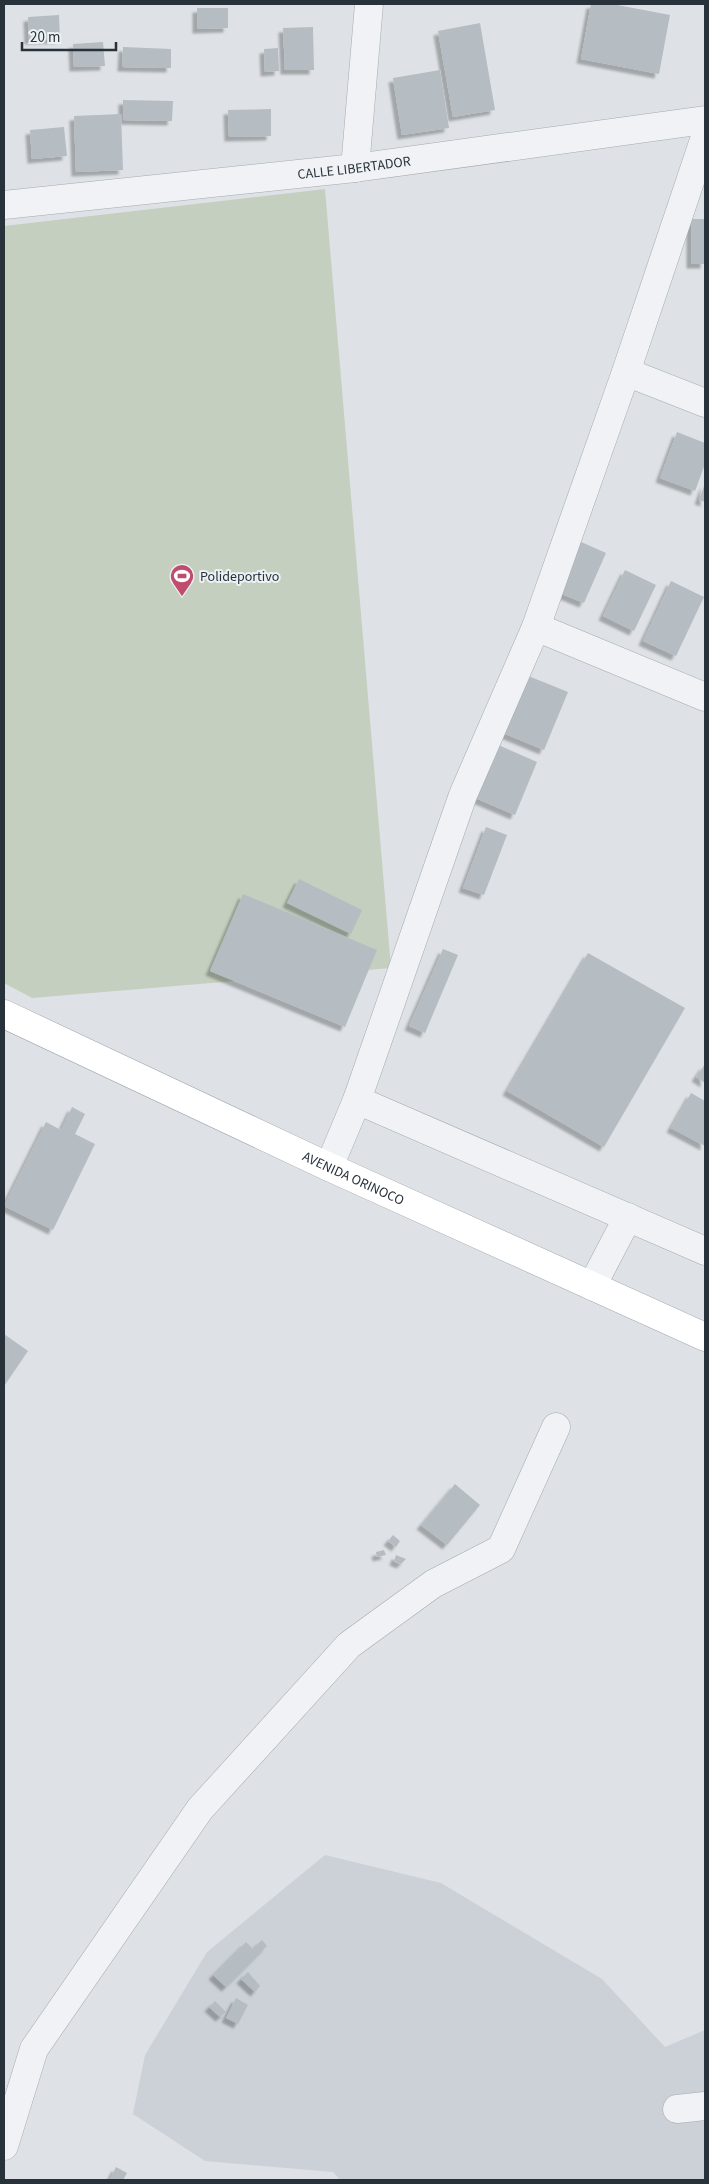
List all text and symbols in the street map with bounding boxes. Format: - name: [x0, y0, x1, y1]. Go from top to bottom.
- scale bar: [22, 20, 116, 52]
- text: 20 m: [30, 27, 60, 48]
- street label: CALLE LIBERTADOR: [297, 151, 412, 185]
- sports icon: Polideportivo: [169, 563, 195, 597]
- place label: Polideportivo: [200, 567, 279, 587]
- street label: AVENIDA ORINOCO: [299, 1147, 407, 1211]

